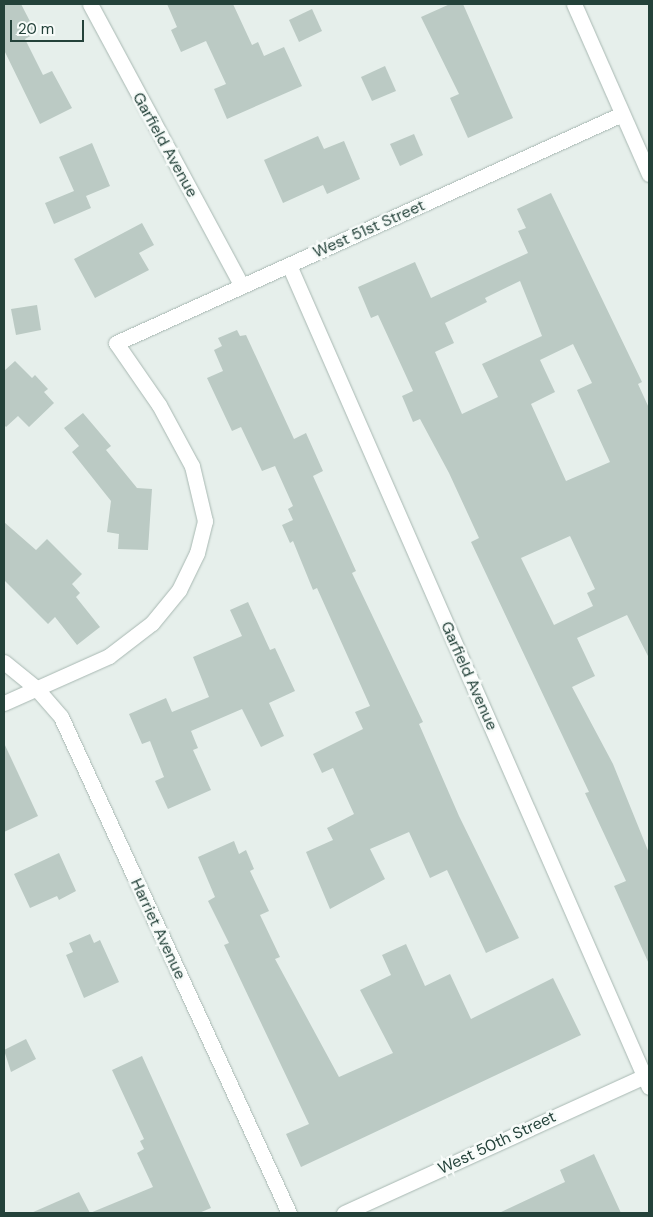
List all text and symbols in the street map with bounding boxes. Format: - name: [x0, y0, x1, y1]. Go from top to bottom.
- scale bar: [12, 10, 86, 42]
- text: 20 m: [18, 19, 54, 39]
- street label: Garfield Avenue: [128, 89, 202, 201]
- street label: West 51st Street: [310, 196, 428, 262]
- street label: Garfield Avenue: [436, 619, 502, 733]
- street label: Harriet Avenue: [126, 876, 190, 982]
- street label: West 50th Street: [435, 1107, 559, 1179]

